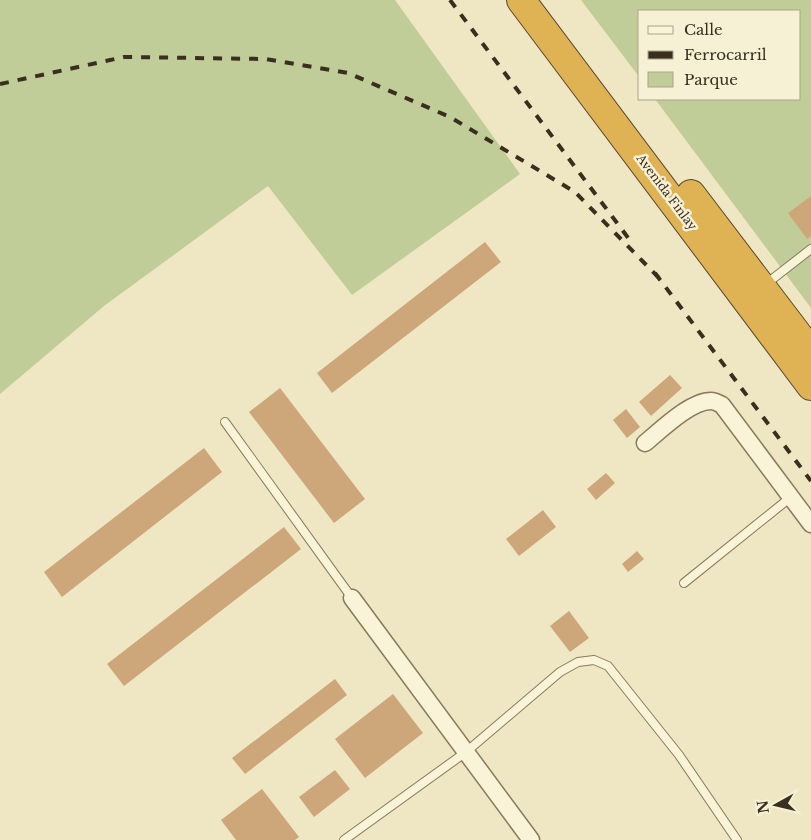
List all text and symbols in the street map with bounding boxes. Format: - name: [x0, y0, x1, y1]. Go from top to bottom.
- legend: [638, 10, 801, 100]
- text: Calle: [684, 20, 723, 39]
- text: Ferrocarril: [684, 45, 767, 64]
- text: Parque: [684, 70, 738, 89]
- street label: Avenida Finlay: [633, 150, 701, 233]
- north arrow: [751, 780, 801, 830]
- text: N: [753, 799, 773, 815]

